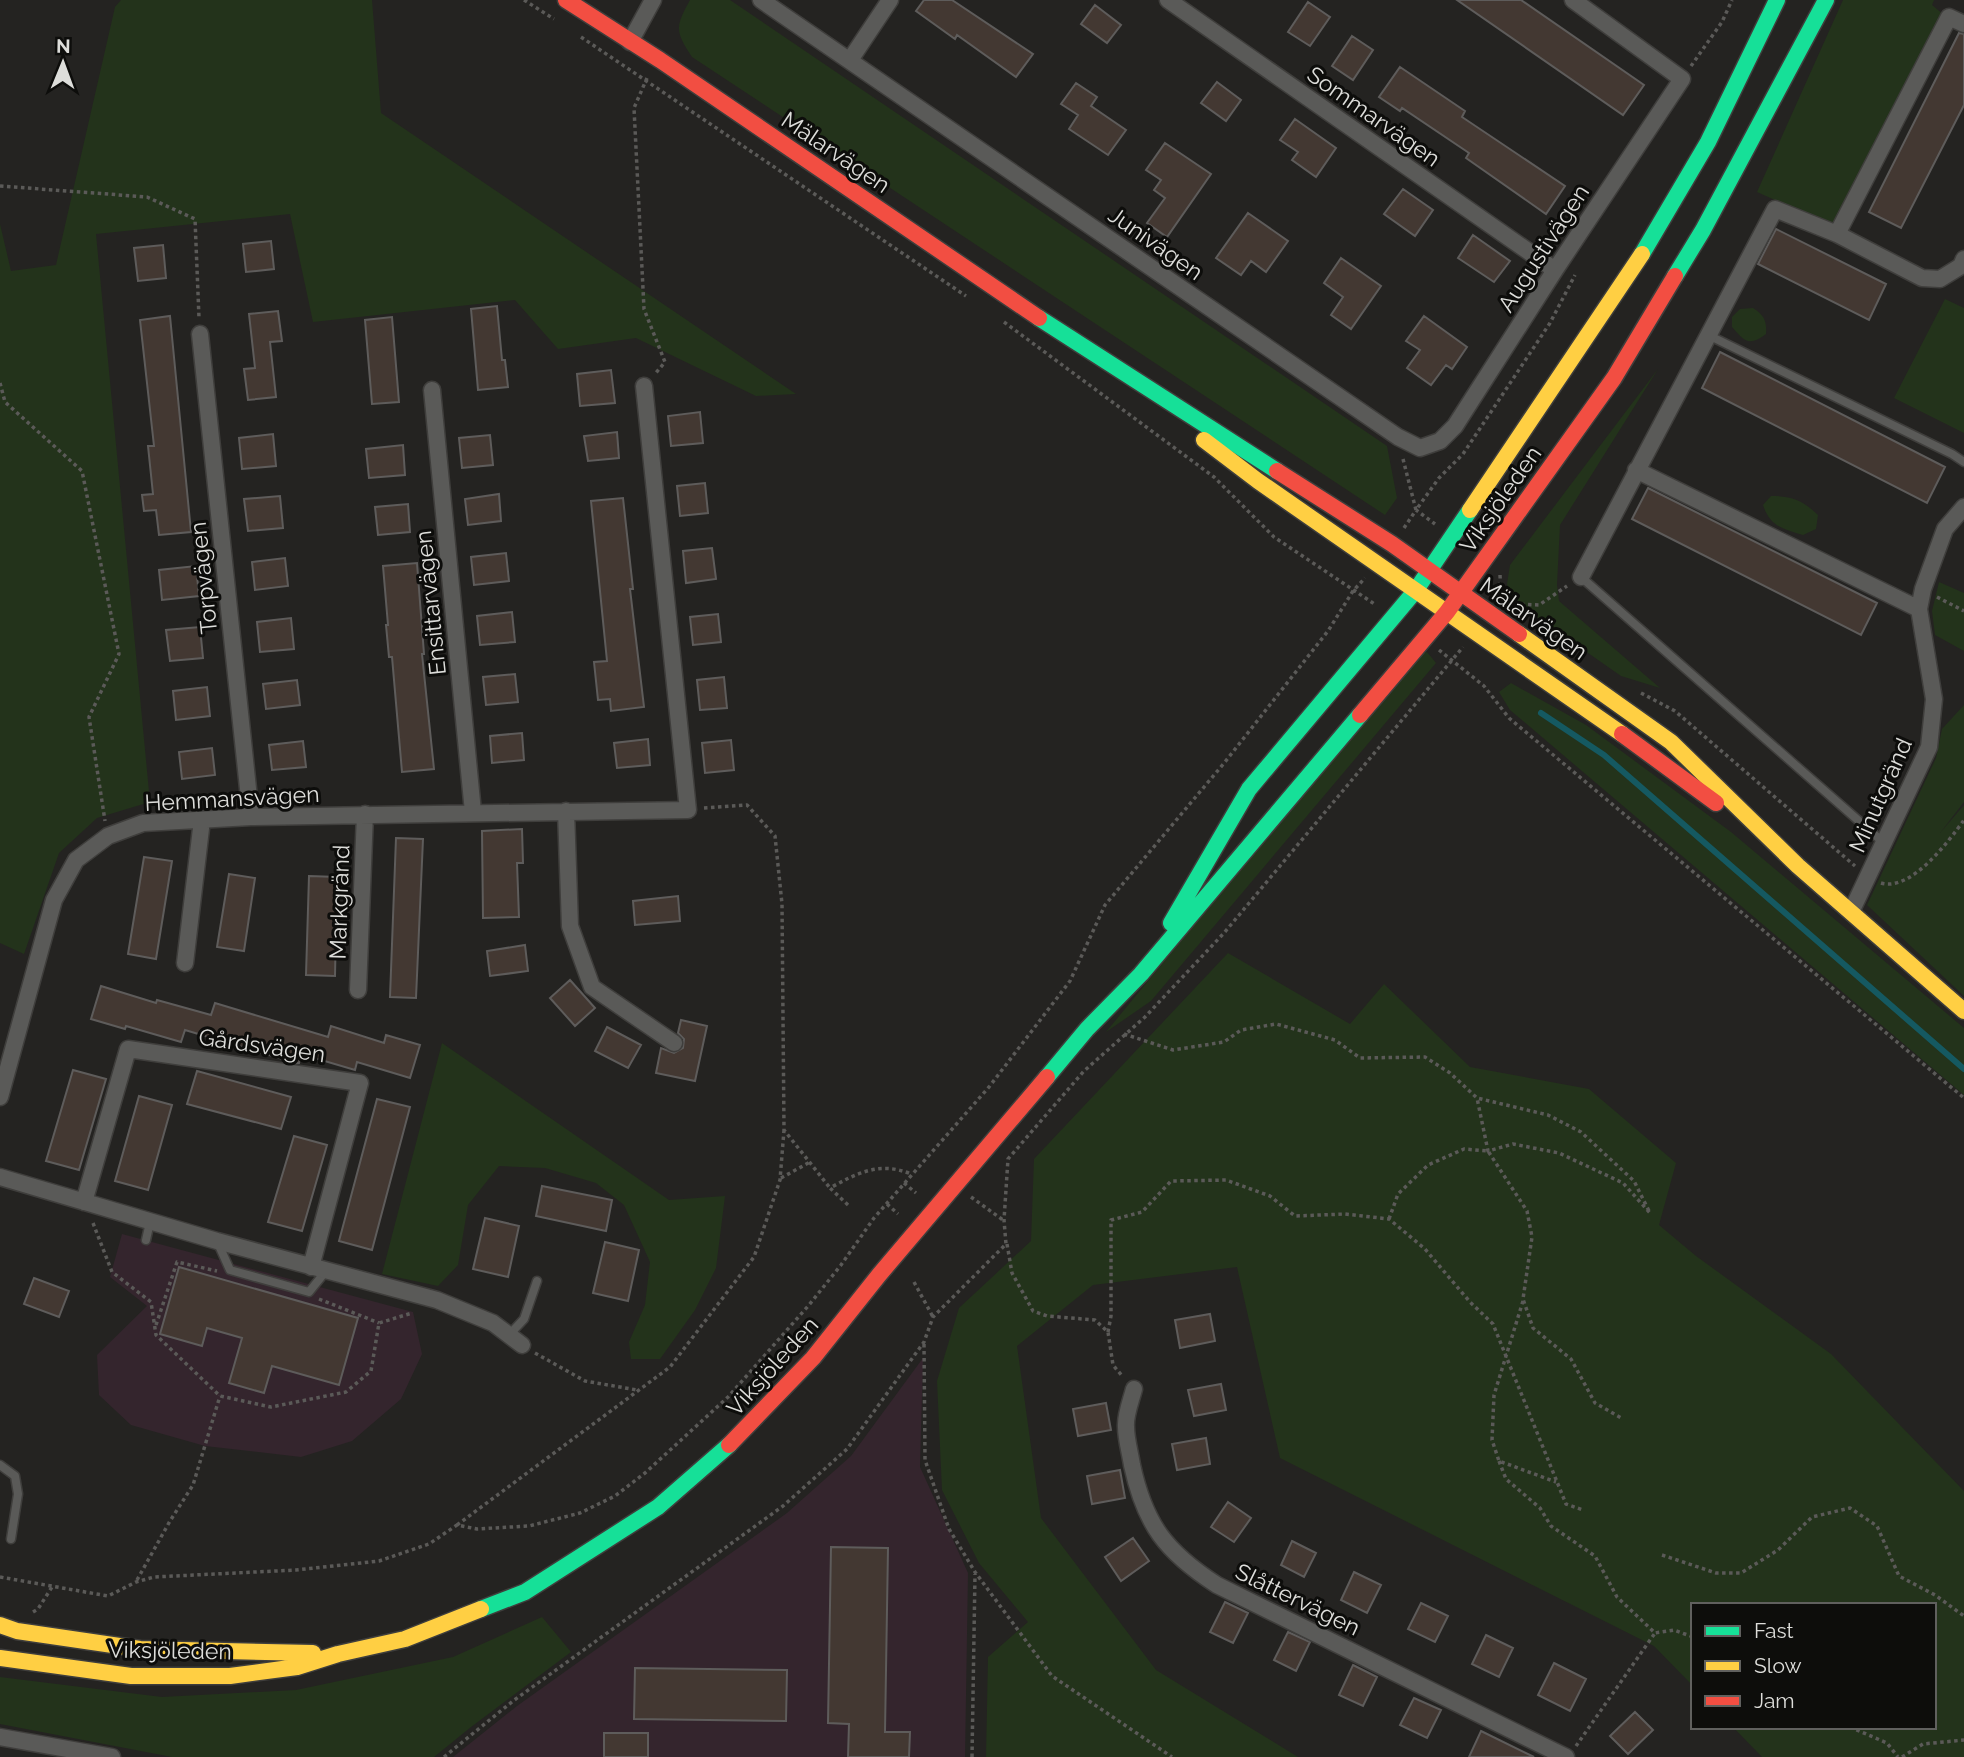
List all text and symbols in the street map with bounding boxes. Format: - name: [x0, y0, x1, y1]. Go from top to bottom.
- north arrow: [28, 28, 98, 98]
- text: N: [56, 35, 71, 57]
- street label: Sommarvägen: [1302, 60, 1446, 172]
- street label: Mälarvägen: [777, 106, 895, 198]
- street label: Augustivägen: [1492, 179, 1594, 317]
- street label: Junivägen: [1104, 201, 1208, 285]
- street label: Viksjöleden: [1453, 441, 1547, 557]
- street label: Torpvägen: [184, 521, 222, 635]
- street label: Ensittarvägen: [409, 529, 451, 677]
- street label: Mälarvägen: [1475, 571, 1593, 665]
- street label: Minutgränd: [1843, 734, 1917, 856]
- street label: Hemmansvägen: [144, 780, 320, 816]
- street label: Markgränd: [324, 844, 354, 960]
- street label: Gårdsvägen: [197, 1023, 327, 1067]
- street label: Viksjöleden: [721, 1311, 823, 1421]
- street label: Slåttervägen: [1231, 1557, 1365, 1641]
- legend: [1691, 1603, 1936, 1729]
- text: Fast: [1754, 1618, 1794, 1643]
- street label: Viksjöleden: [108, 1635, 232, 1665]
- text: Slow: [1754, 1653, 1802, 1678]
- text: Jam: [1754, 1688, 1795, 1713]

